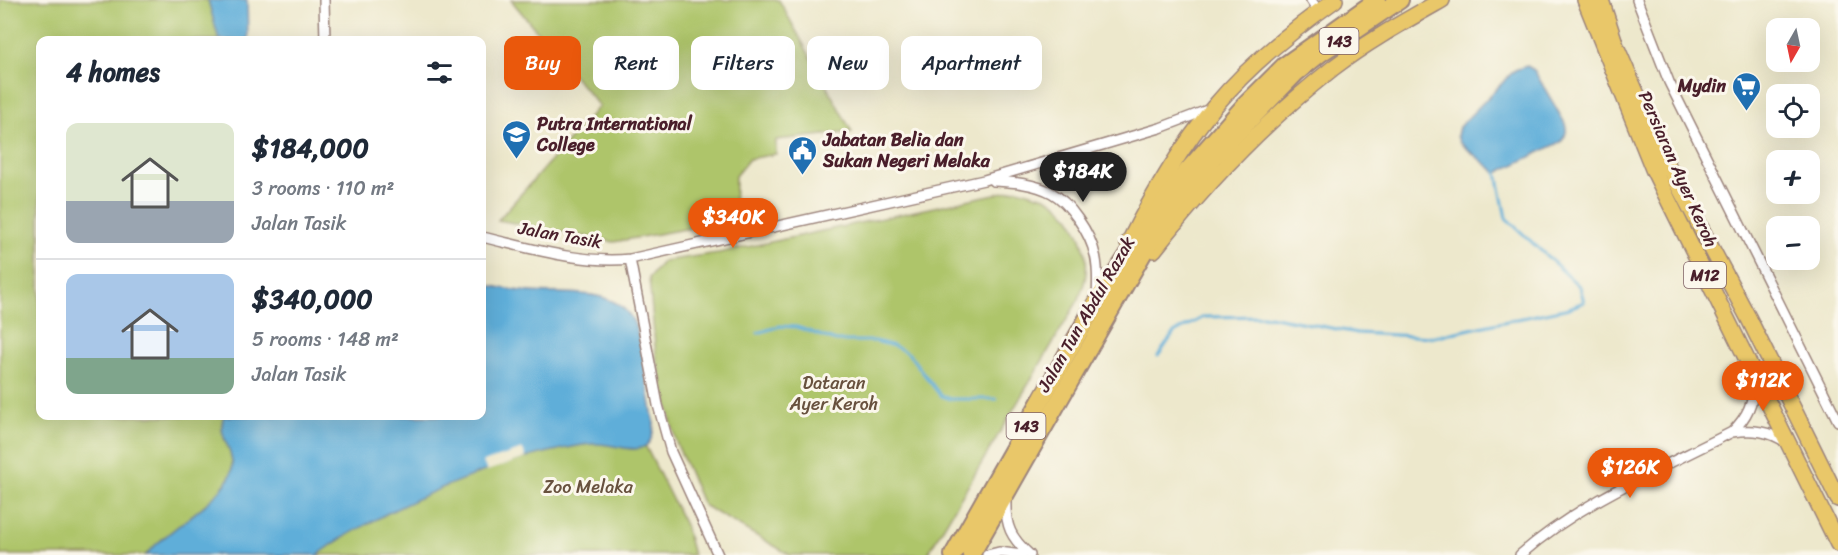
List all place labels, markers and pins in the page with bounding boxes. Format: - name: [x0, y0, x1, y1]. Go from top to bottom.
- place label: Mydin: [1677, 70, 1726, 102]
- supermarket icon: Mydin: [1731, 70, 1763, 112]
- place label: Putra International College: [536, 108, 693, 161]
- school or university icon: Putra International College: [500, 118, 532, 160]
- place label: Jabatan Belia dan Sukan Negeri Melaka: [822, 124, 991, 177]
- public building icon: Jabatan Belia dan Sukan Negeri Melaka: [786, 134, 818, 176]
- pin: $184K: [1041, 152, 1125, 203]
- pin: $340K: [691, 198, 775, 249]
- pin: $112K: [1721, 361, 1805, 412]
- pin: $126K: [1588, 448, 1672, 499]

